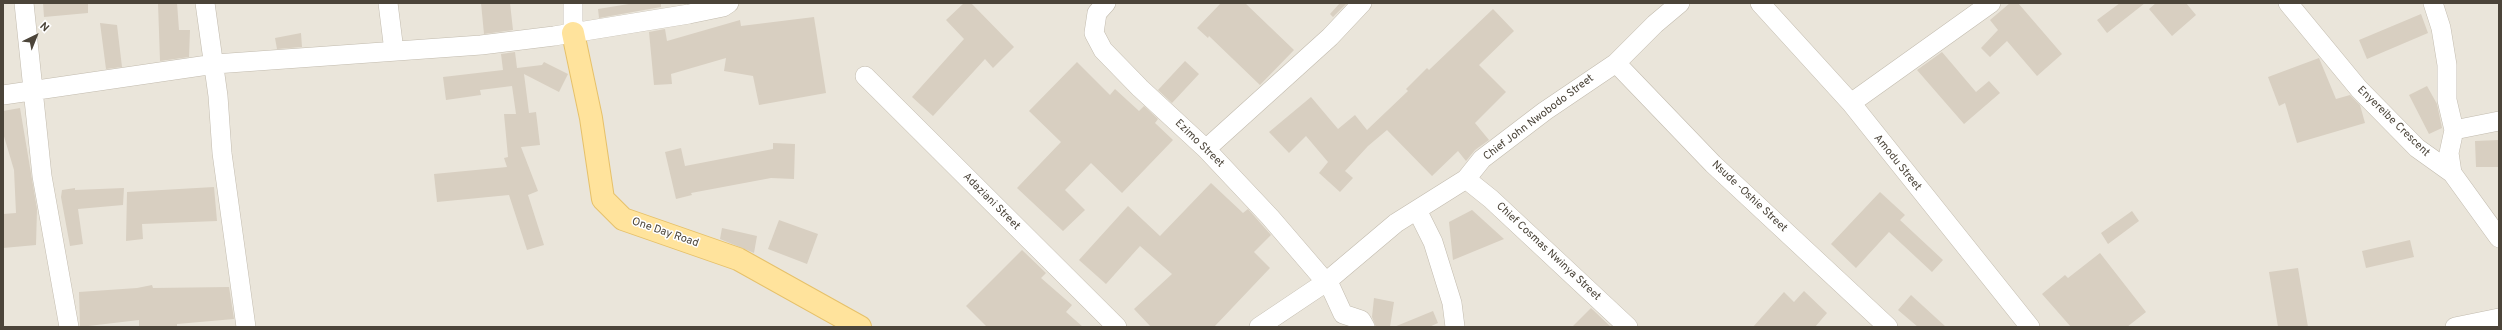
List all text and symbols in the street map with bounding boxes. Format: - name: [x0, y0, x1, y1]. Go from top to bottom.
- north arrow: [16, 16, 56, 56]
- text: N: [37, 19, 52, 35]
- street label: Chief John Nwobodo Street: [1481, 72, 1597, 164]
- street label: Enyereibe Crescent: [2354, 84, 2432, 160]
- street label: Ezimo Street: [1172, 117, 1226, 171]
- street label: Amodu Street: [1870, 132, 1924, 194]
- street label: Nsude -Oshie Street: [1708, 159, 1790, 235]
- street label: Adaziani Street: [960, 171, 1022, 233]
- street label: Chief Cosmas Nwinya Street: [1493, 200, 1603, 304]
- street label: One Day Road: [630, 215, 700, 251]

